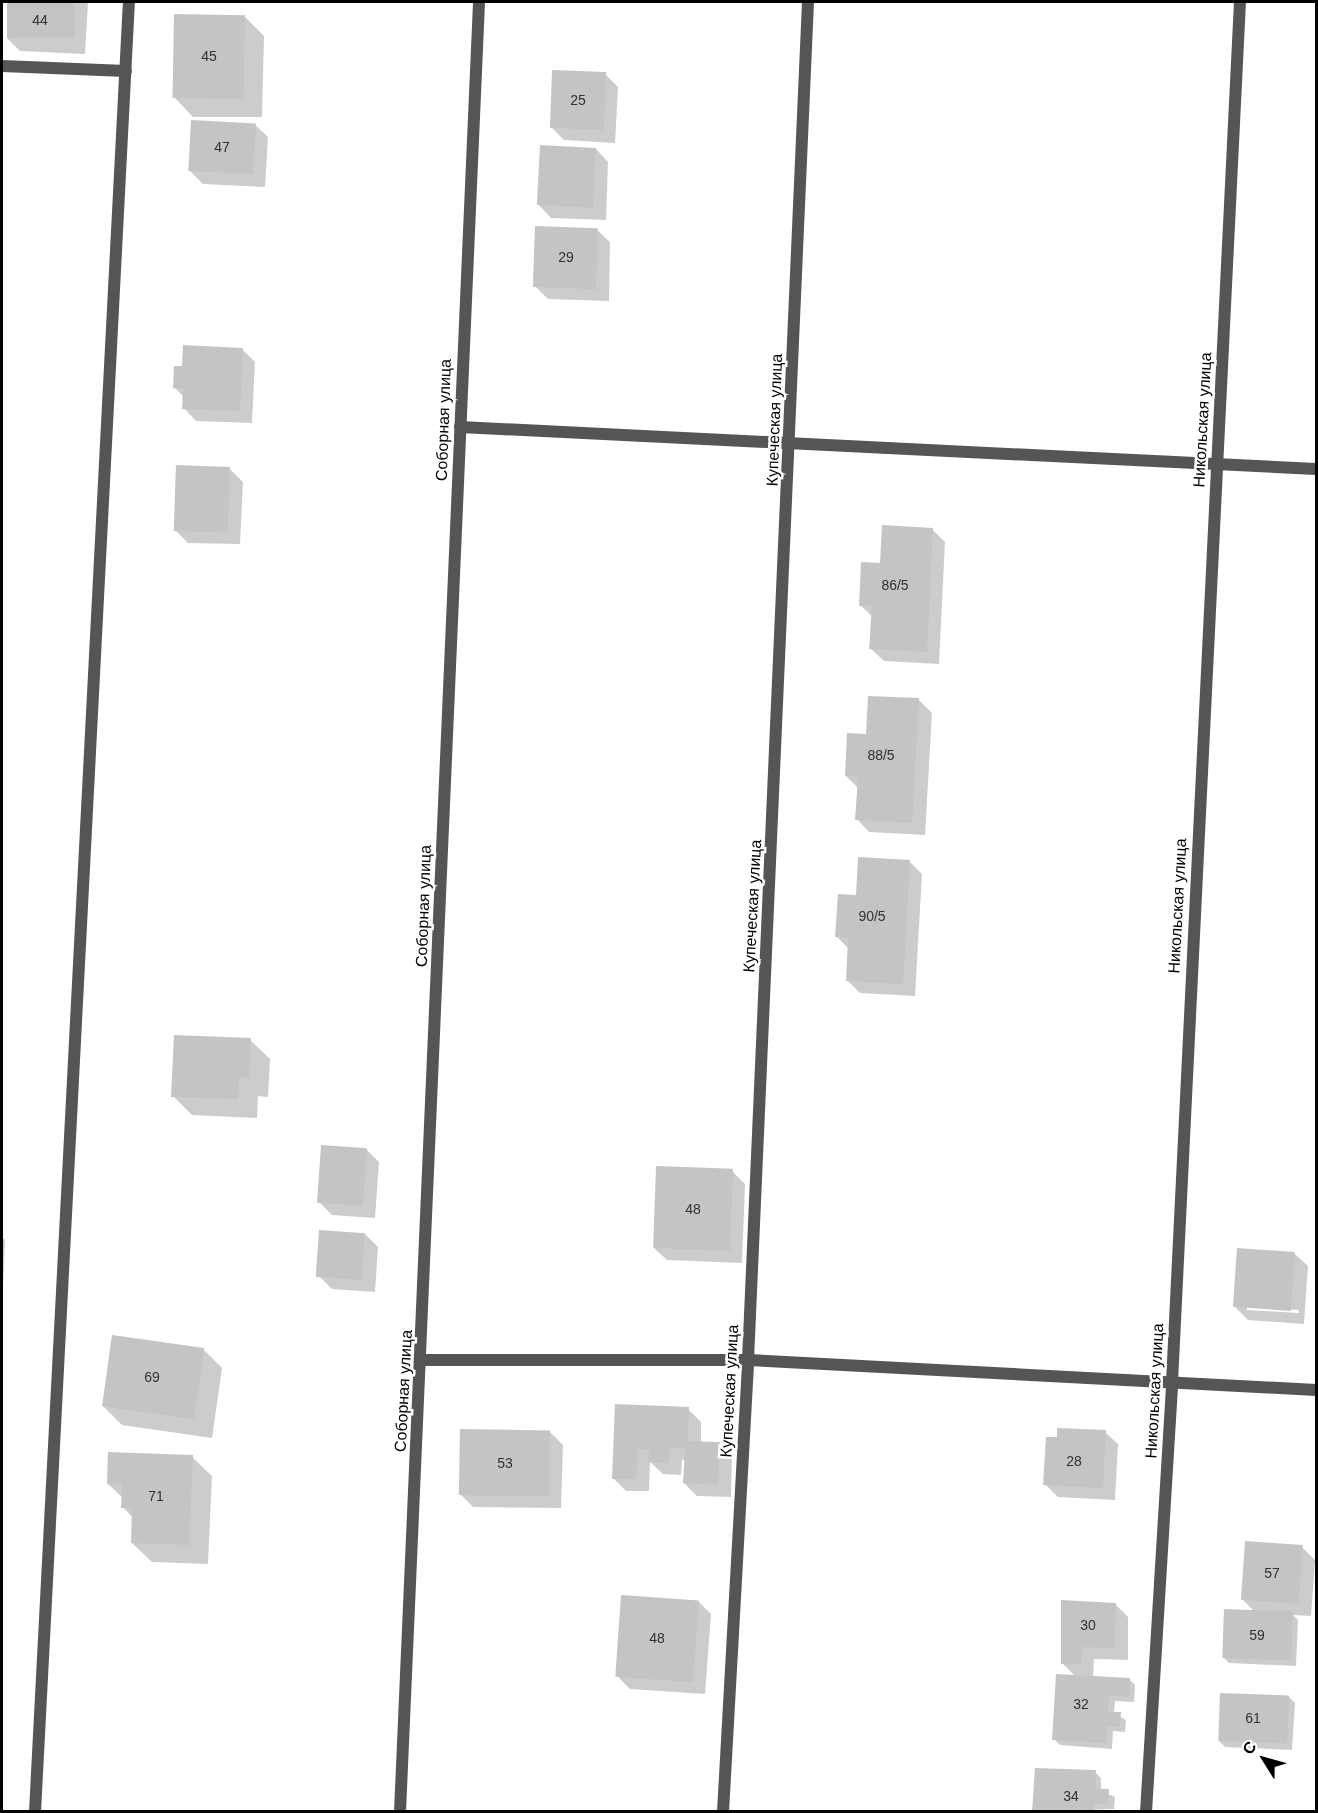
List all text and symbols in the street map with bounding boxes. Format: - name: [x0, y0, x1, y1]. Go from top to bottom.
- house number: 44: [32, 12, 48, 28]
- house number: 45: [201, 48, 217, 64]
- house number: 25: [570, 92, 586, 108]
- house number: 47: [214, 139, 230, 155]
- house number: 29: [558, 249, 574, 265]
- street label: Никольская улица: [1190, 352, 1216, 488]
- street label: Купеческая улица: [763, 353, 787, 487]
- street label: Соборная улица: [432, 359, 456, 481]
- house number: 86/5: [881, 577, 909, 593]
- house number: 88/5: [867, 747, 895, 763]
- street label: Никольская улица: [1165, 838, 1191, 974]
- street label: Купеческая улица: [740, 839, 766, 973]
- street label: Соборная улица: [412, 845, 436, 967]
- house number: 90/5: [858, 908, 886, 924]
- house number: 48: [685, 1201, 701, 1217]
- street label: Никольская улица: [1142, 1323, 1168, 1459]
- street label: Купеческая улица: [717, 1324, 743, 1458]
- street label: Соборная улица: [391, 1329, 417, 1453]
- house number: 69: [144, 1369, 160, 1385]
- house number: 28: [1066, 1453, 1082, 1469]
- house number: 53: [497, 1455, 513, 1471]
- house number: 71: [148, 1488, 164, 1504]
- house number: 57: [1264, 1565, 1280, 1581]
- house number: 30: [1080, 1617, 1096, 1633]
- house number: 59: [1249, 1627, 1265, 1643]
- house number: 48: [649, 1630, 665, 1646]
- house number: 32: [1073, 1696, 1089, 1712]
- house number: 61: [1245, 1710, 1261, 1726]
- north arrow: [1234, 1729, 1294, 1789]
- text: С: [1239, 1738, 1259, 1758]
- house number: 34: [1063, 1788, 1079, 1804]

